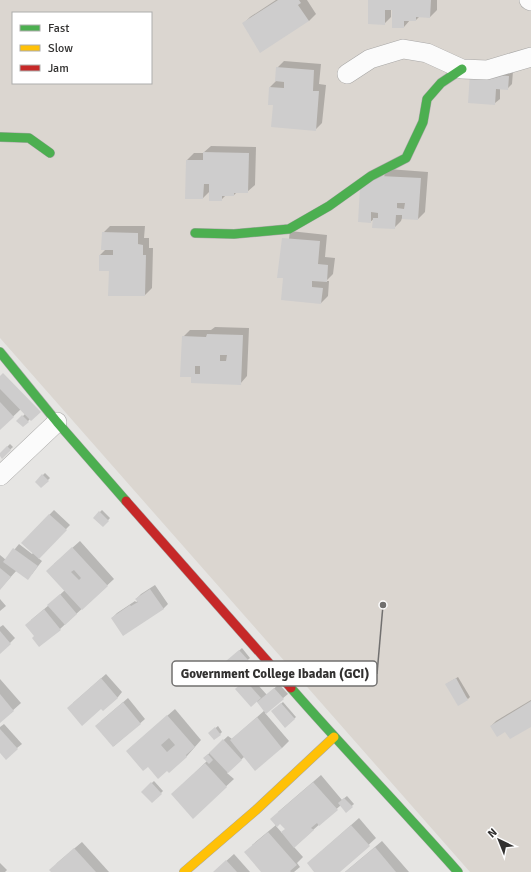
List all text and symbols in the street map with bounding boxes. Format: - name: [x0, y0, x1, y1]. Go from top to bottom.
- legend: [12, 12, 152, 84]
- text: Fast: [48, 21, 69, 36]
- text: Slow: [48, 41, 73, 56]
- text: Jam: [48, 61, 69, 76]
- callout: Government College Ibadan (GCI): [172, 661, 377, 686]
- text: Government College Ibadan (GCI): [181, 666, 369, 682]
- north arrow: [479, 820, 519, 860]
- text: N: [485, 826, 500, 840]

